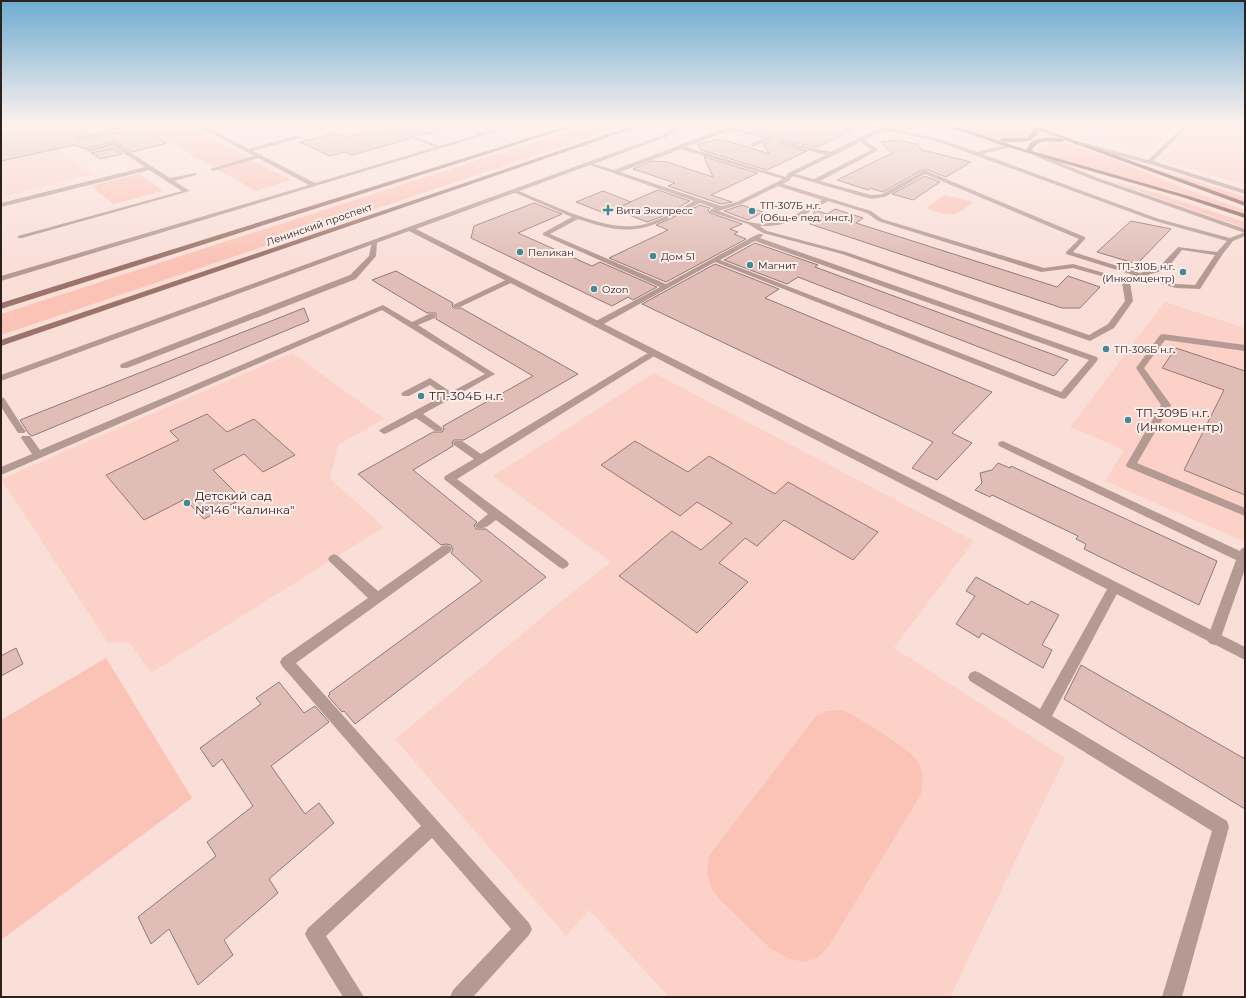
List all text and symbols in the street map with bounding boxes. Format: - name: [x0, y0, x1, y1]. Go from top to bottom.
- place label: ТП-307Б н.г. (Общ-е пед. инст.): [760, 199, 853, 224]
- street label: Ленинский проспект: [264, 200, 374, 249]
- place label: Вита Экспресс: [616, 204, 693, 217]
- marker: Вита Экспресс: [603, 205, 613, 215]
- marker: ТП-307Б н.г. (Общ-е пед. инст.): [747, 206, 757, 216]
- place label: Пеликан: [528, 246, 574, 259]
- marker: Пеликан: [515, 247, 525, 257]
- place label: Дом 51: [661, 250, 695, 263]
- marker: Дом 51: [648, 251, 658, 261]
- place label: Магнит: [758, 259, 797, 272]
- marker: Магнит: [745, 260, 755, 270]
- place label: ТП-310Б н.г. (Инкомцентр): [1102, 260, 1175, 285]
- marker: ТП-310Б н.г. (Инкомцентр): [1178, 267, 1188, 277]
- place label: Ozon: [602, 283, 628, 296]
- marker: Ozon: [589, 284, 599, 294]
- place label: ТП-306Б н.г.: [1114, 343, 1175, 356]
- marker: ТП-306Б н.г.: [1101, 344, 1111, 354]
- place label: ТП-304Б н.г.: [429, 388, 503, 403]
- marker: ТП-304Б н.г.: [416, 391, 426, 401]
- place label: ТП-309Б н.г. (Инкомцентр): [1136, 405, 1223, 434]
- marker: ТП-309Б н.г. (Инкомцентр): [1123, 415, 1133, 425]
- place label: Детский сад №146 "Калинка": [195, 488, 294, 517]
- marker: Детский сад №146 "Калинка": [182, 498, 192, 508]

